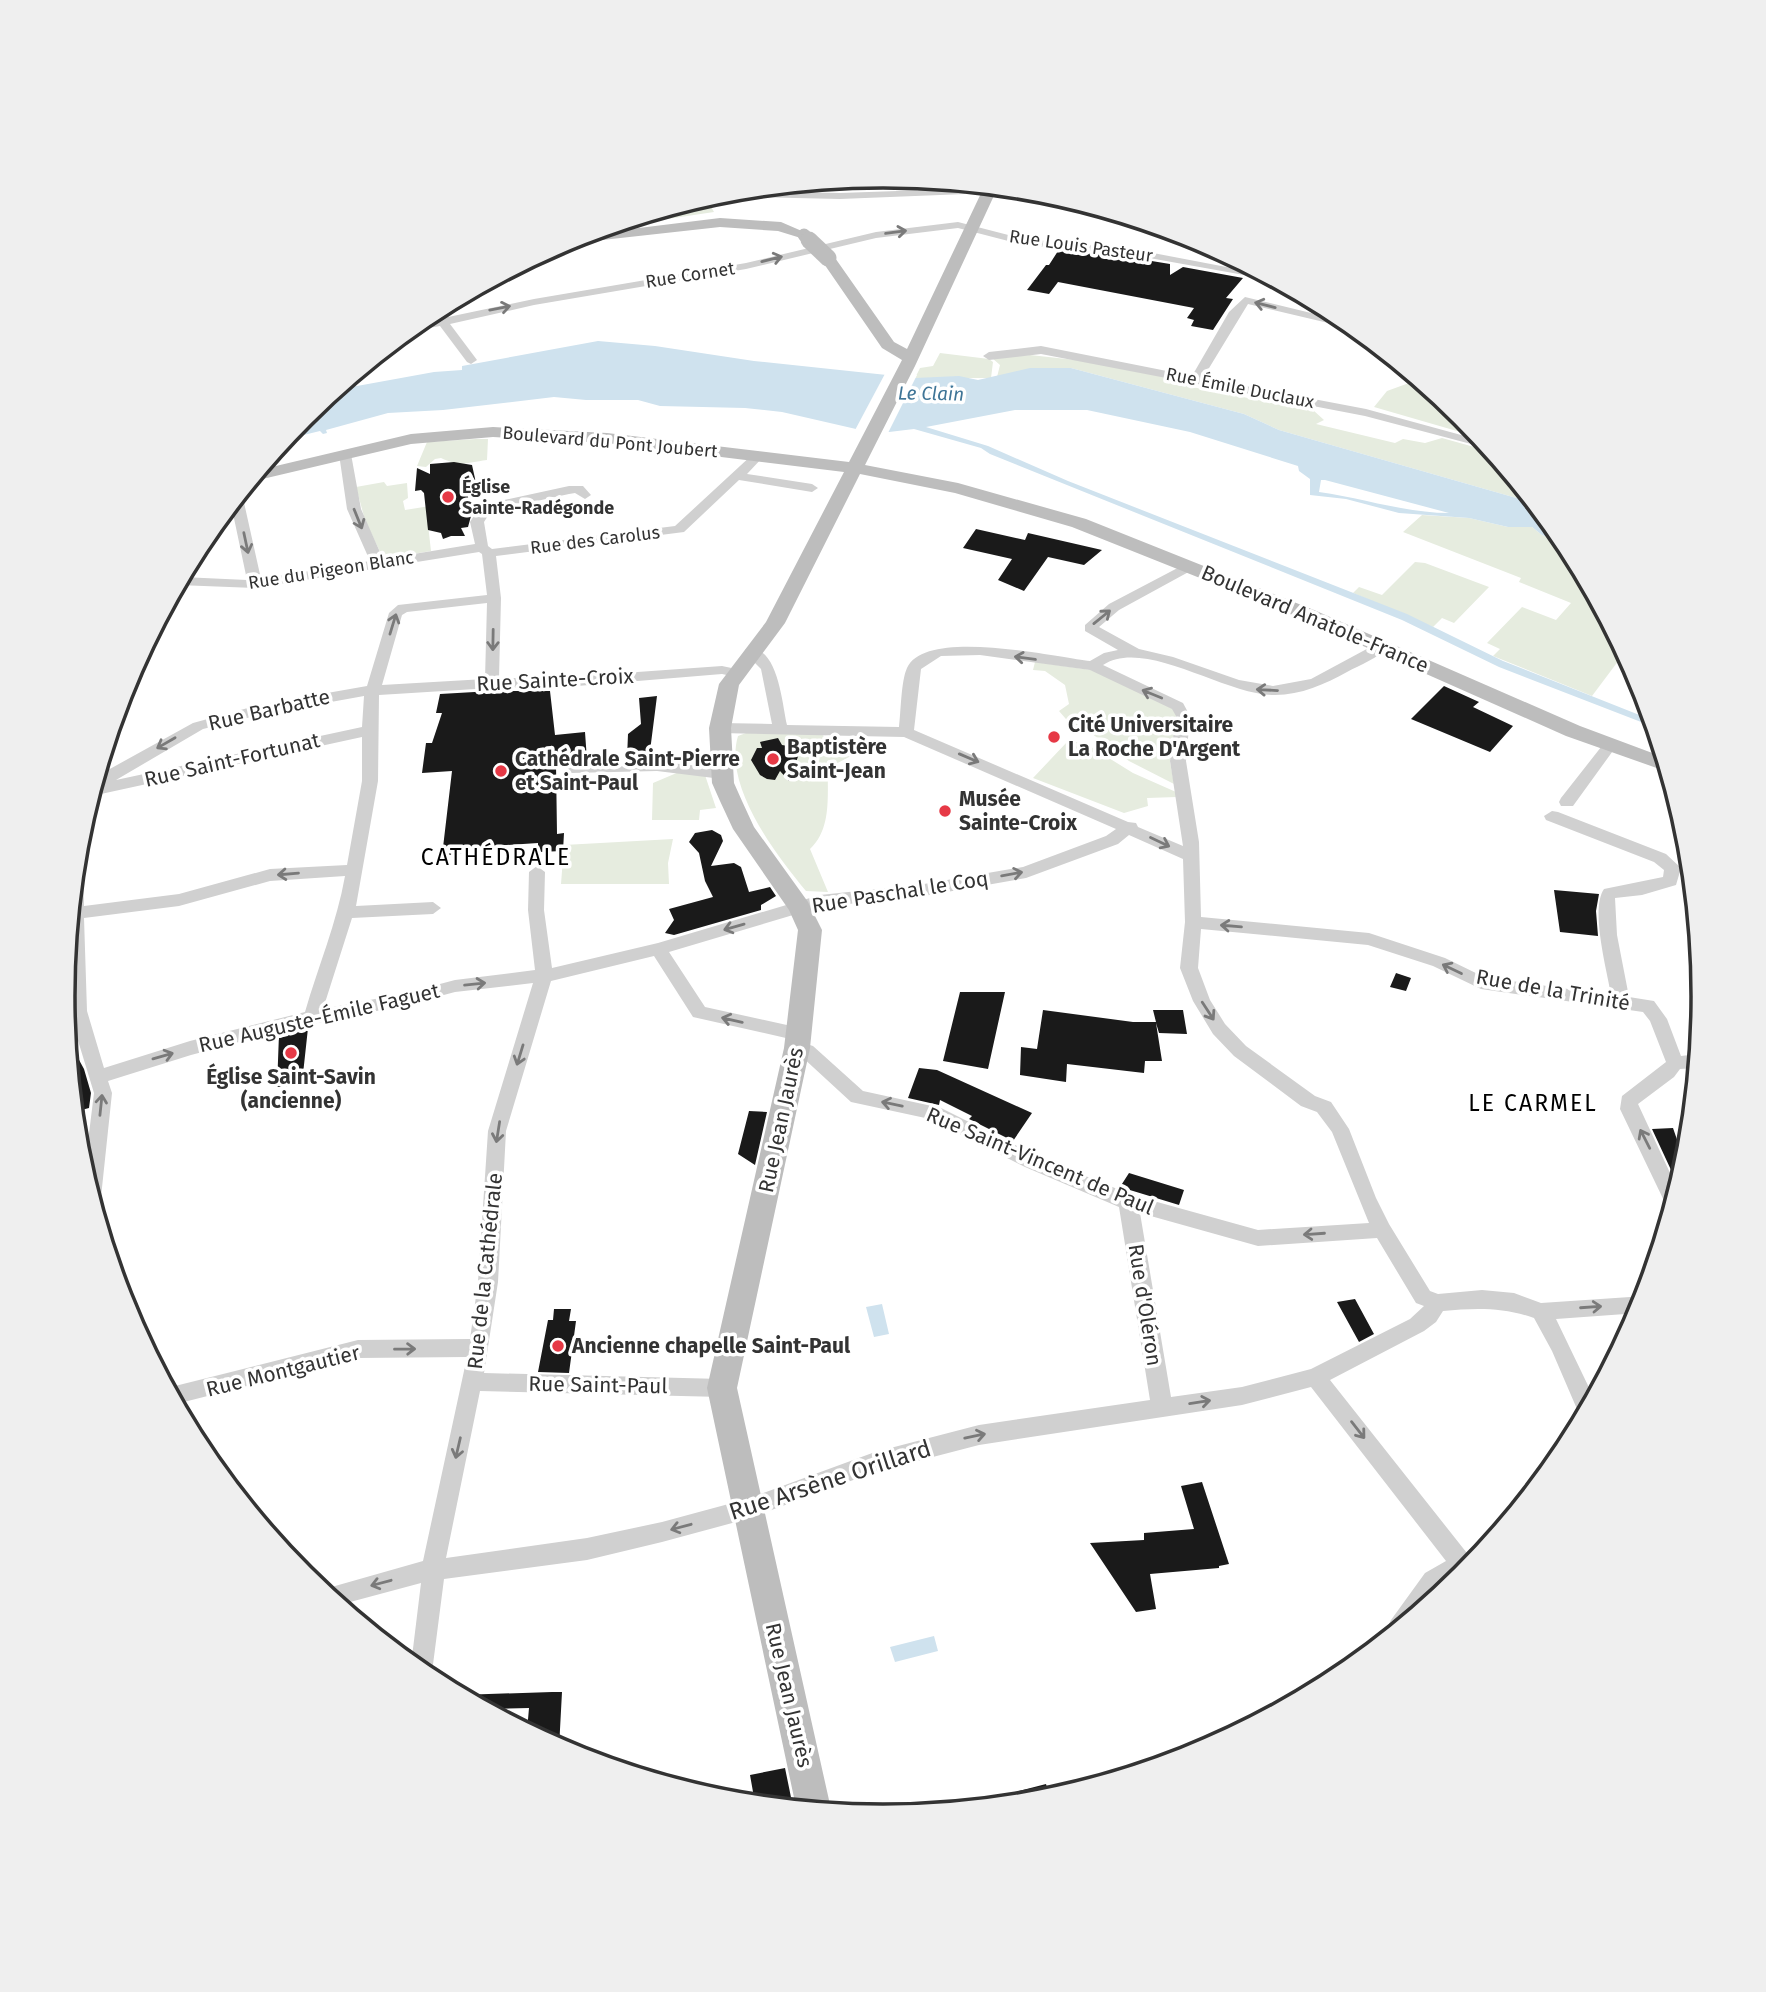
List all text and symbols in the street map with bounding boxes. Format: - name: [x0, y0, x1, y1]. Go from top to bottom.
- one-way arrow: [884, 225, 907, 238]
- street label: Rue Louis Pasteur: [1008, 225, 1154, 267]
- one-way arrow: [760, 252, 783, 265]
- street label: Rue Cornet: [644, 257, 737, 293]
- one-way arrow: [1254, 298, 1277, 311]
- one-way arrow: [488, 301, 511, 315]
- street label: Rue Émile Duclaux: [1164, 362, 1316, 413]
- water label: Le Clain: [898, 381, 964, 406]
- street label: Boulevard du Pont Joubert: [502, 422, 719, 462]
- place label: Église Sainte-Radégonde: [462, 475, 614, 519]
- marker: Église Sainte-Radégonde: [440, 489, 456, 505]
- one-way arrow: [352, 507, 365, 529]
- street label: Rue des Carolus: [529, 521, 661, 559]
- one-way arrow: [240, 531, 254, 554]
- street label: Rue du Pigeon Blanc: [247, 546, 416, 594]
- street label: Boulevard Anatole-France: [1197, 559, 1433, 679]
- one-way arrow: [1092, 609, 1110, 624]
- one-way arrow: [387, 614, 400, 636]
- one-way arrow: [486, 629, 500, 652]
- one-way arrow: [1014, 651, 1037, 664]
- street label: Rue Sainte-Croix: [476, 663, 635, 697]
- street label: Rue Barbatte: [206, 683, 332, 737]
- one-way arrow: [1256, 683, 1279, 696]
- one-way arrow: [1141, 686, 1163, 699]
- place label: Cité Universitaire La Roche D'Argent: [1068, 712, 1241, 762]
- street label: Rue Saint-Fortunat: [142, 727, 323, 793]
- marker: Cité Universitaire La Roche D'Argent: [1046, 729, 1062, 745]
- place label: Baptistère Saint-Jean: [787, 734, 887, 784]
- one-way arrow: [157, 737, 177, 751]
- place label: Cathédrale Saint-Pierre et Saint-Paul: [515, 746, 740, 796]
- marker: Baptistère Saint-Jean: [765, 751, 781, 767]
- one-way arrow: [957, 752, 979, 765]
- marker: Cathédrale Saint-Pierre et Saint-Paul: [493, 763, 509, 779]
- place label: Musée Sainte-Croix: [959, 786, 1077, 836]
- marker: Musée Sainte-Croix: [937, 803, 953, 819]
- one-way arrow: [1149, 836, 1170, 849]
- district label: CATHÉDRALE: [421, 842, 571, 871]
- street label: Rue Paschal le Coq: [810, 865, 990, 919]
- one-way arrow: [1000, 867, 1023, 880]
- one-way arrow: [277, 868, 300, 881]
- one-way arrow: [1220, 919, 1242, 932]
- one-way arrow: [724, 922, 746, 935]
- one-way arrow: [1442, 961, 1463, 975]
- street label: Rue de la Trinité: [1474, 964, 1632, 1016]
- one-way arrow: [463, 977, 486, 990]
- street label: Rue Auguste-Émile Faguet: [196, 978, 442, 1058]
- one-way arrow: [1201, 1000, 1215, 1020]
- one-way arrow: [721, 1013, 744, 1026]
- one-way arrow: [512, 1044, 525, 1066]
- marker: Église Saint-Savin (ancienne): [283, 1045, 299, 1061]
- street label: Rue Jean Jaurès: [753, 1045, 809, 1195]
- one-way arrow: [152, 1049, 174, 1062]
- place label: Église Saint-Savin (ancienne): [206, 1063, 376, 1114]
- district label: LE CARMEL: [1468, 1089, 1598, 1117]
- one-way arrow: [95, 1094, 108, 1116]
- one-way arrow: [881, 1097, 904, 1111]
- street label: Rue Saint-Vincent de Paul: [922, 1101, 1158, 1221]
- one-way arrow: [491, 1120, 504, 1143]
- one-way arrow: [1637, 1129, 1651, 1150]
- street label: Rue de la Cathédrale: [462, 1171, 508, 1371]
- one-way arrow: [1303, 1228, 1326, 1241]
- street label: Rue d'Oléron: [1123, 1242, 1167, 1368]
- one-way arrow: [1580, 1300, 1602, 1313]
- place label: Ancienne chapelle Saint-Paul: [571, 1333, 851, 1359]
- marker: Ancienne chapelle Saint-Paul: [550, 1338, 566, 1354]
- street label: Rue Montgautier: [204, 1339, 362, 1403]
- one-way arrow: [394, 1342, 417, 1356]
- street label: Rue Saint-Paul: [528, 1371, 668, 1399]
- one-way arrow: [1188, 1395, 1211, 1408]
- one-way arrow: [1350, 1421, 1365, 1439]
- one-way arrow: [963, 1429, 986, 1443]
- street label: Rue Arsène Orillard: [725, 1434, 935, 1526]
- one-way arrow: [451, 1437, 464, 1459]
- one-way arrow: [671, 1521, 693, 1534]
- one-way arrow: [370, 1577, 393, 1590]
- street label: Rue Jean Jaurès: [760, 1620, 818, 1770]

